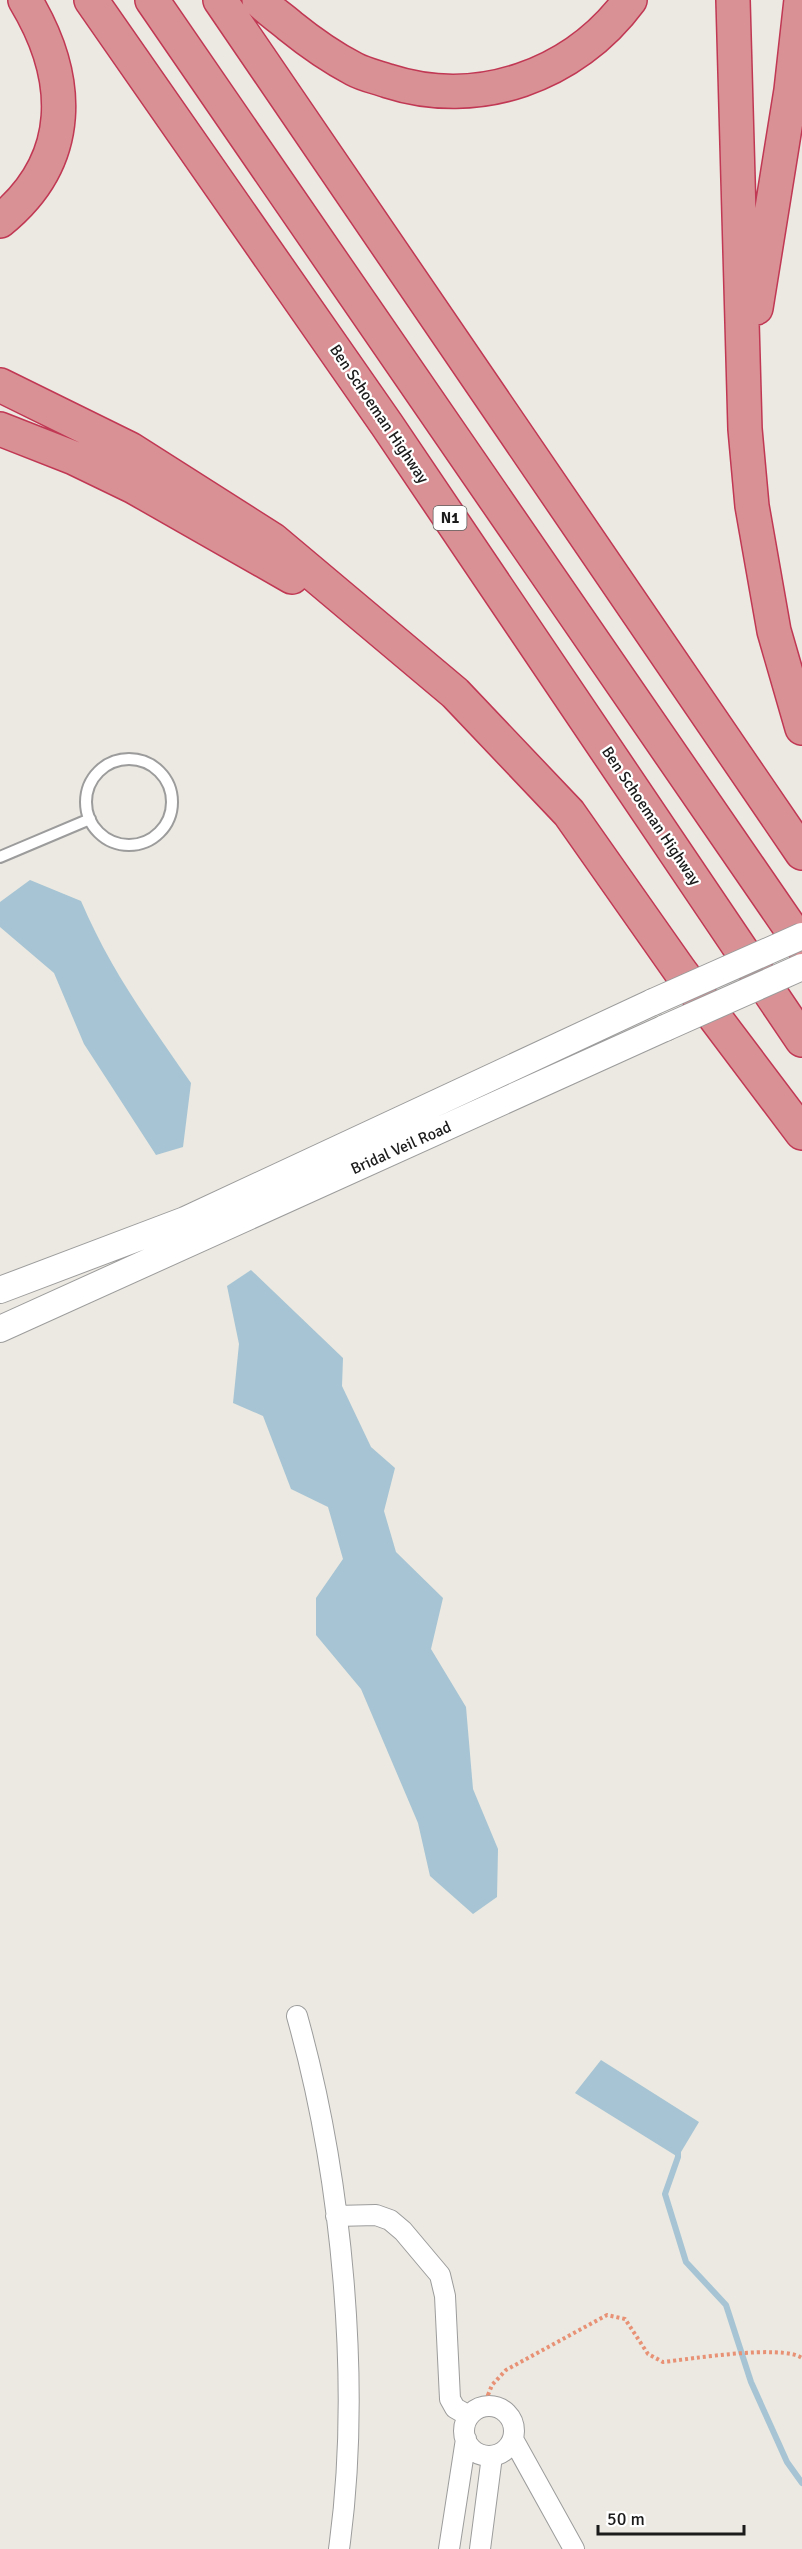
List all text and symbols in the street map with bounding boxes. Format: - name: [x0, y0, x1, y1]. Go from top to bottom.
- street label: Ben Schoeman Highway: [325, 341, 433, 488]
- road number: N1: [434, 506, 466, 530]
- street label: Ben Schoeman Highway: [597, 743, 705, 890]
- street label: Bridal Veil Road: [348, 1117, 454, 1179]
- scale bar: [598, 2498, 744, 2536]
- text: 50 m: [607, 2508, 645, 2530]

